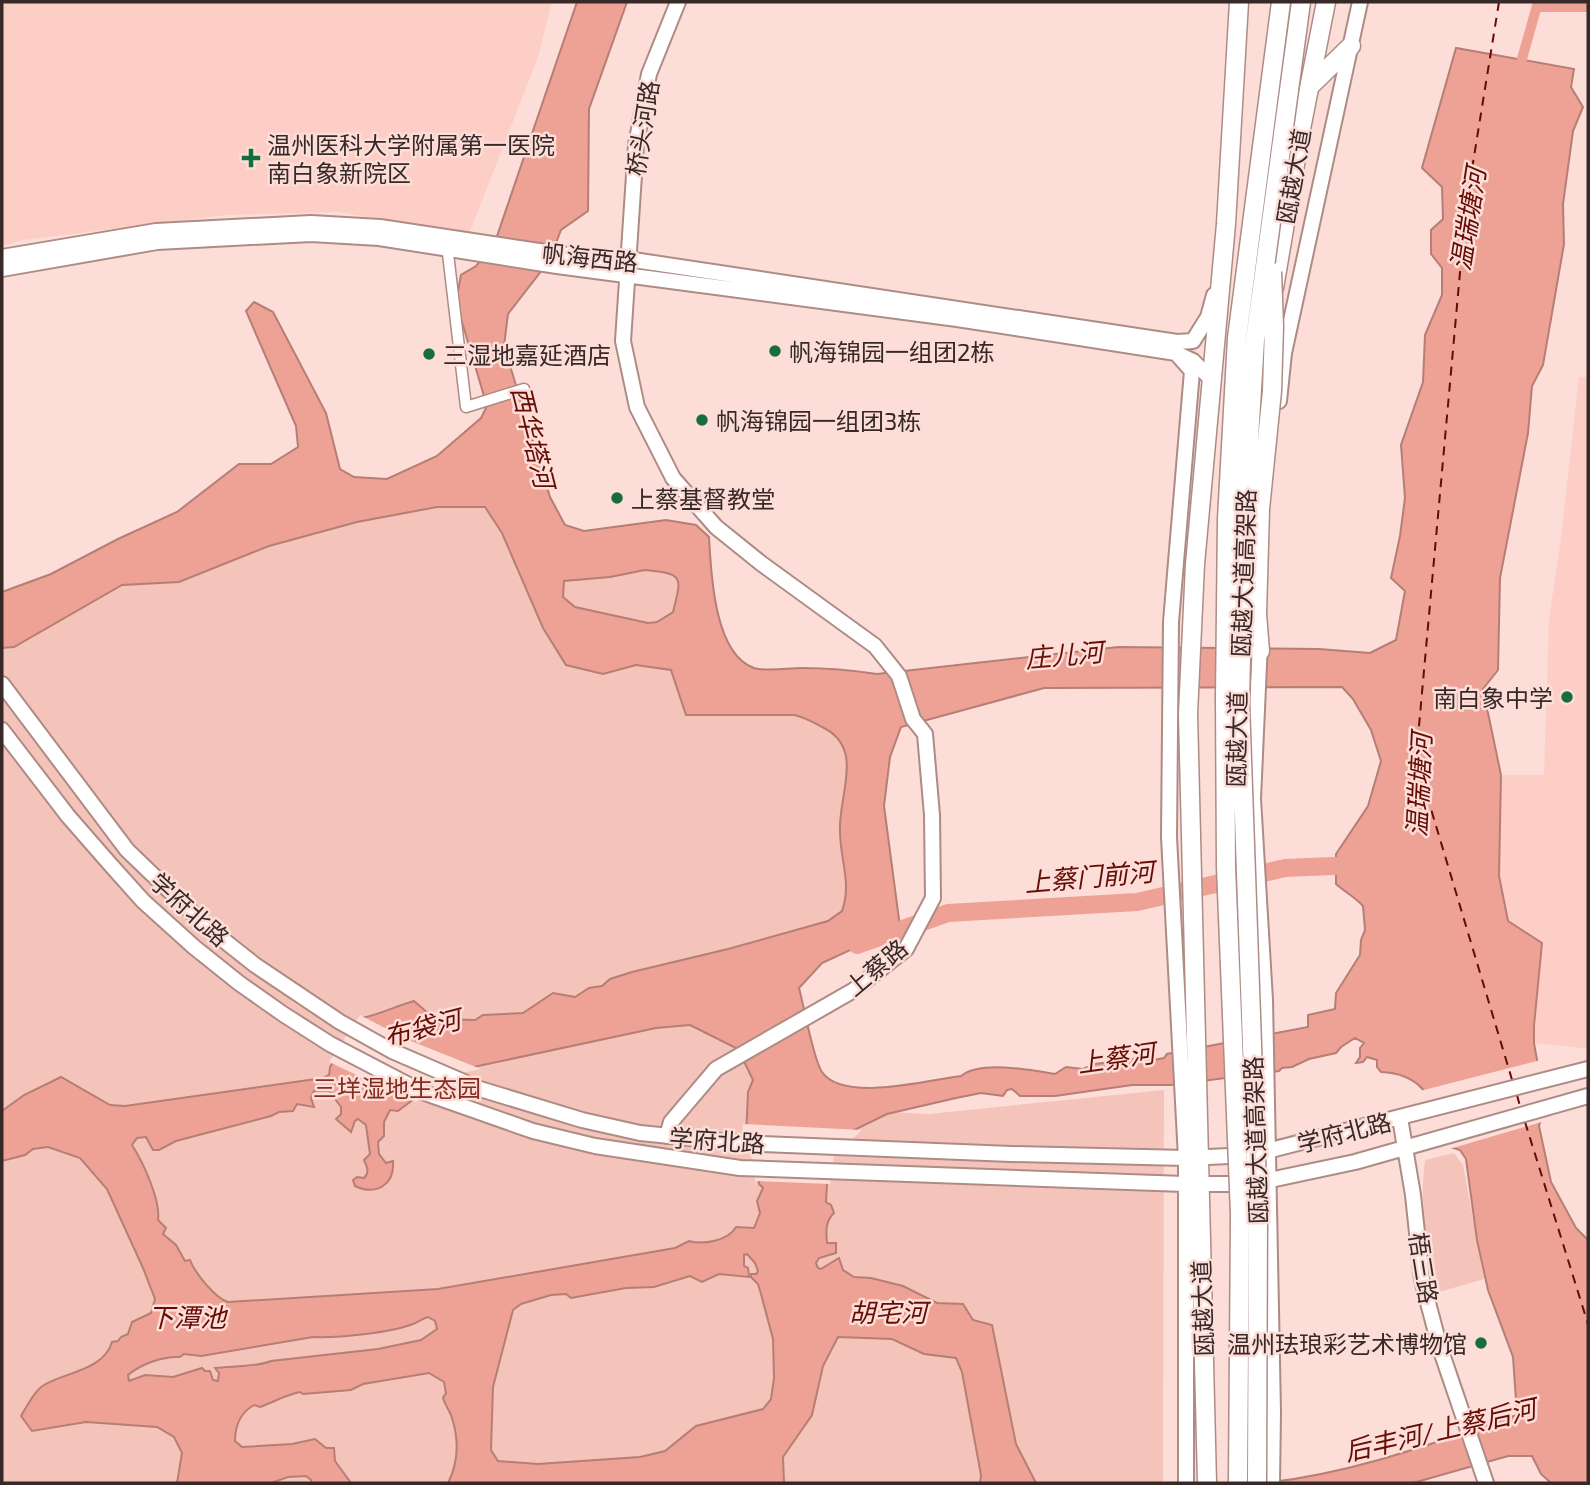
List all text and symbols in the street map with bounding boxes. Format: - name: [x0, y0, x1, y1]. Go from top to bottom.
- street label: 桥头河路: [620, 78, 664, 178]
- street label: 瓯越大道: [1270, 126, 1316, 226]
- place label: 温州医科大学附属第一医院 南白象新院区: [267, 130, 555, 187]
- marker: 温州医科大学附属第一医院 南白象新院区: [241, 148, 261, 168]
- water label: 温瑞塘河: [1444, 160, 1491, 273]
- street label: 帆海西路: [541, 238, 639, 276]
- place label: 帆海锦园一组团2栋: [789, 337, 995, 366]
- place label: 三湿地嘉延酒店: [443, 340, 611, 369]
- marker: 帆海锦园一组团2栋: [767, 343, 783, 359]
- marker: 三湿地嘉延酒店: [421, 346, 437, 362]
- water label: 西华塔河: [506, 383, 563, 496]
- place label: 帆海锦园一组团3栋: [716, 406, 921, 435]
- marker: 帆海锦园一组团3栋: [694, 412, 710, 428]
- place label: 上蔡基督教堂: [631, 484, 775, 513]
- street label: 瓯越大道高架路: [1226, 489, 1260, 657]
- marker: 上蔡基督教堂: [609, 490, 625, 506]
- water label: 庄儿河: [1024, 635, 1109, 673]
- place label: 南白象中学: [1433, 683, 1553, 712]
- marker: 南白象中学: [1559, 689, 1575, 705]
- street label: 瓯越大道: [1221, 691, 1251, 787]
- water label: 温瑞塘河: [1400, 727, 1436, 838]
- water label: 上蔡门前河: [1023, 854, 1160, 897]
- street label: 学府北路: [145, 866, 235, 952]
- street label: 上蔡路: [839, 933, 913, 1001]
- water label: 布袋河: [380, 1001, 468, 1051]
- water label: 上蔡河: [1075, 1036, 1162, 1078]
- street label: 瓯越大道高架路: [1238, 1056, 1272, 1224]
- park label: 三垟湿地生态园: [313, 1073, 481, 1102]
- street label: 学府北路: [1294, 1106, 1394, 1158]
- street label: 学府北路: [668, 1122, 766, 1158]
- street label: 梧三路: [1404, 1230, 1444, 1306]
- street label: 瓯越大道: [1186, 1260, 1218, 1356]
- water label: 胡宅河: [849, 1296, 932, 1327]
- water label: 下潭池: [148, 1301, 229, 1332]
- place label: 温州珐琅彩艺术博物馆: [1227, 1329, 1467, 1358]
- marker: 温州珐琅彩艺术博物馆: [1473, 1335, 1489, 1351]
- water label: 后丰河/上蔡后河: [1341, 1391, 1544, 1466]

